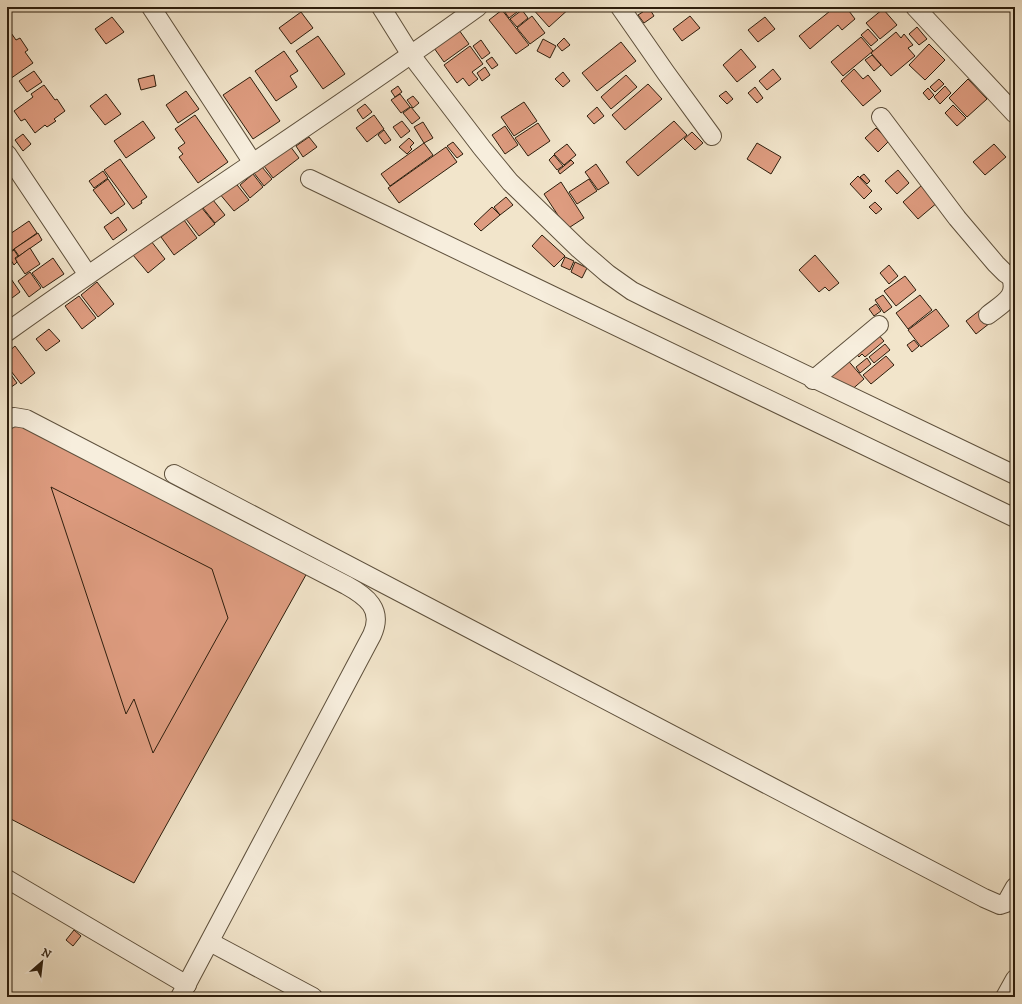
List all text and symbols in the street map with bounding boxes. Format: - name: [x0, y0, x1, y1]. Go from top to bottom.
- north arrow: [22, 942, 62, 982]
- text: N: [39, 946, 53, 962]

